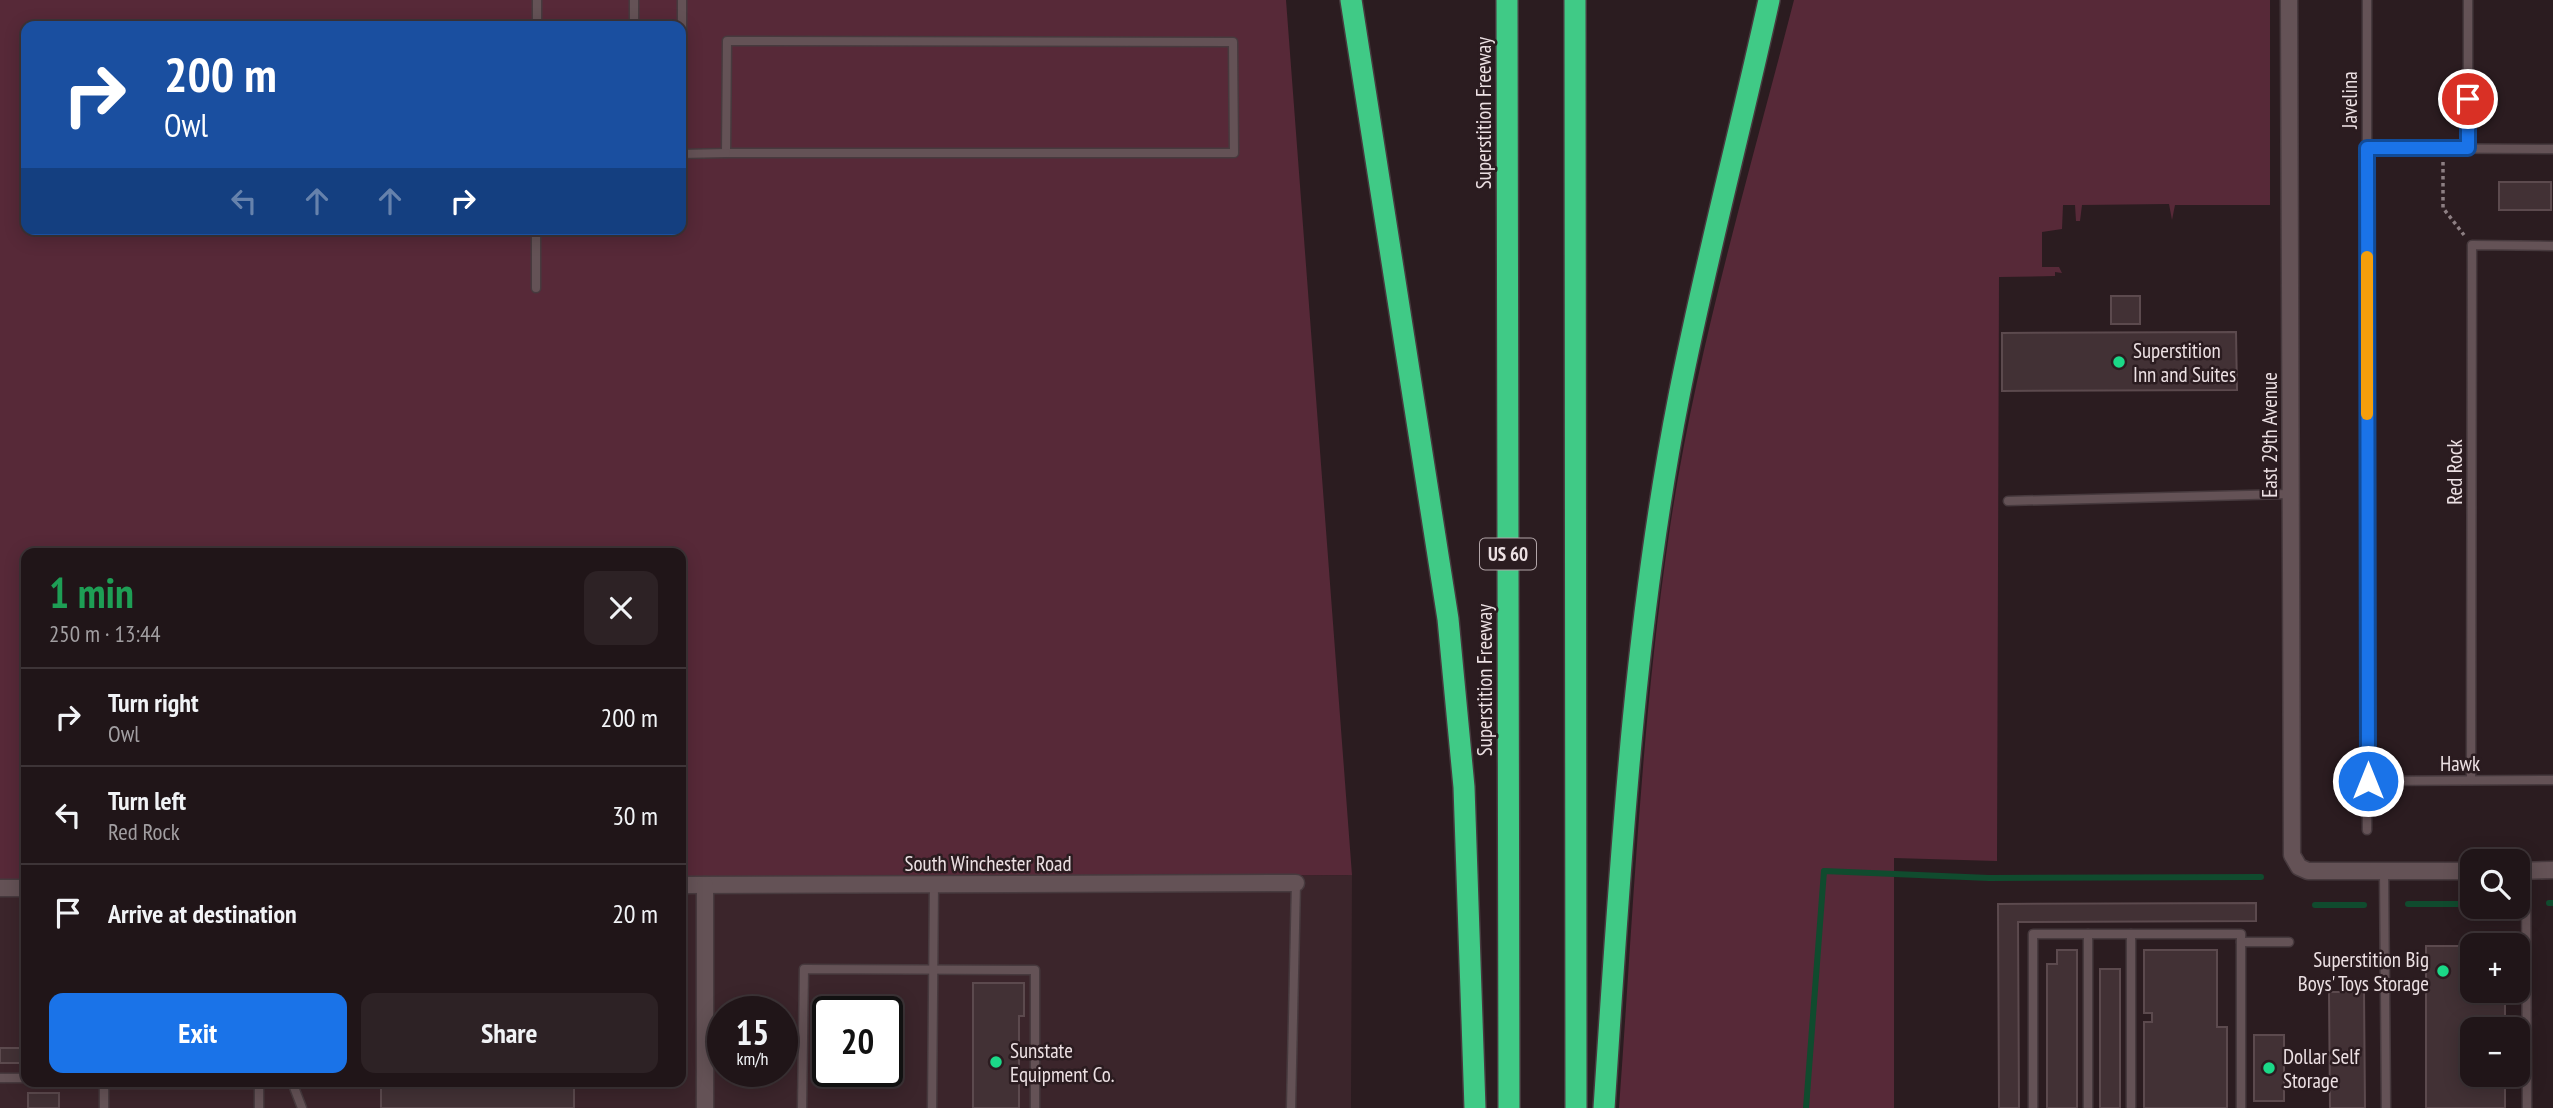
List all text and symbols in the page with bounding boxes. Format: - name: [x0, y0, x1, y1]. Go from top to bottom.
- street label: Superstition Freeway: [1470, 37, 1497, 189]
- text: 200 m: [164, 42, 277, 106]
- icon: right: [49, 49, 140, 140]
- pin: [2438, 69, 2498, 129]
- street label: Javelina: [2336, 71, 2363, 130]
- icon: arrive: [2449, 80, 2487, 118]
- text: Owl: [164, 104, 208, 146]
- icon: left: [225, 182, 263, 220]
- icon: ahead: [298, 182, 336, 220]
- icon: ahead: [371, 182, 409, 220]
- icon: right: [444, 182, 482, 220]
- place label: Superstition Inn and Suites: [2133, 337, 2236, 388]
- marker: Superstition Inn and Suites: [2111, 354, 2127, 370]
- street label: East 29th Avenue: [2256, 372, 2283, 498]
- street label: Red Rock: [2441, 439, 2468, 505]
- road number: US 60: [1480, 538, 1536, 569]
- text: 1 min: [49, 565, 134, 620]
- button: close: [584, 571, 658, 645]
- street label: Superstition Freeway: [1471, 604, 1498, 756]
- text: 250 m · 13:44: [49, 619, 161, 648]
- text: Turn right: [108, 686, 199, 719]
- icon: right: [49, 698, 87, 736]
- text: 200 m: [600, 701, 658, 734]
- text: Owl: [108, 719, 140, 748]
- position arrow: [2331, 744, 2405, 818]
- street label: Hawk: [2440, 750, 2480, 777]
- text: Turn left: [108, 784, 186, 817]
- icon: left: [49, 796, 87, 834]
- text: 30 m: [612, 799, 658, 832]
- text: Red Rock: [108, 817, 180, 846]
- map controls: [2460, 849, 2530, 1087]
- button: search: [2460, 849, 2530, 919]
- street label: South Winchester Road: [905, 850, 1072, 877]
- icon: arrive: [49, 894, 87, 932]
- text: Arrive at destination: [108, 897, 297, 930]
- text: 20 m: [612, 897, 658, 930]
- button: +: [2460, 933, 2530, 1003]
- place label: Superstition Big Boys' Toys Storage: [2298, 946, 2429, 997]
- marker: Superstition Big Boys' Toys Storage: [2435, 963, 2451, 979]
- button: Exit: [49, 993, 347, 1073]
- button: Share: [361, 993, 658, 1073]
- speed limit sign: 20: [812, 996, 903, 1087]
- text: 15: [736, 1009, 769, 1055]
- button: −: [2460, 1017, 2530, 1087]
- place label: Sunstate Equipment Co.: [1010, 1037, 1114, 1088]
- place label: Dollar Self Storage: [2283, 1043, 2360, 1094]
- text: km/h: [737, 1047, 768, 1070]
- marker: Sunstate Equipment Co.: [988, 1054, 1004, 1070]
- marker: Dollar Self Storage: [2261, 1060, 2277, 1076]

